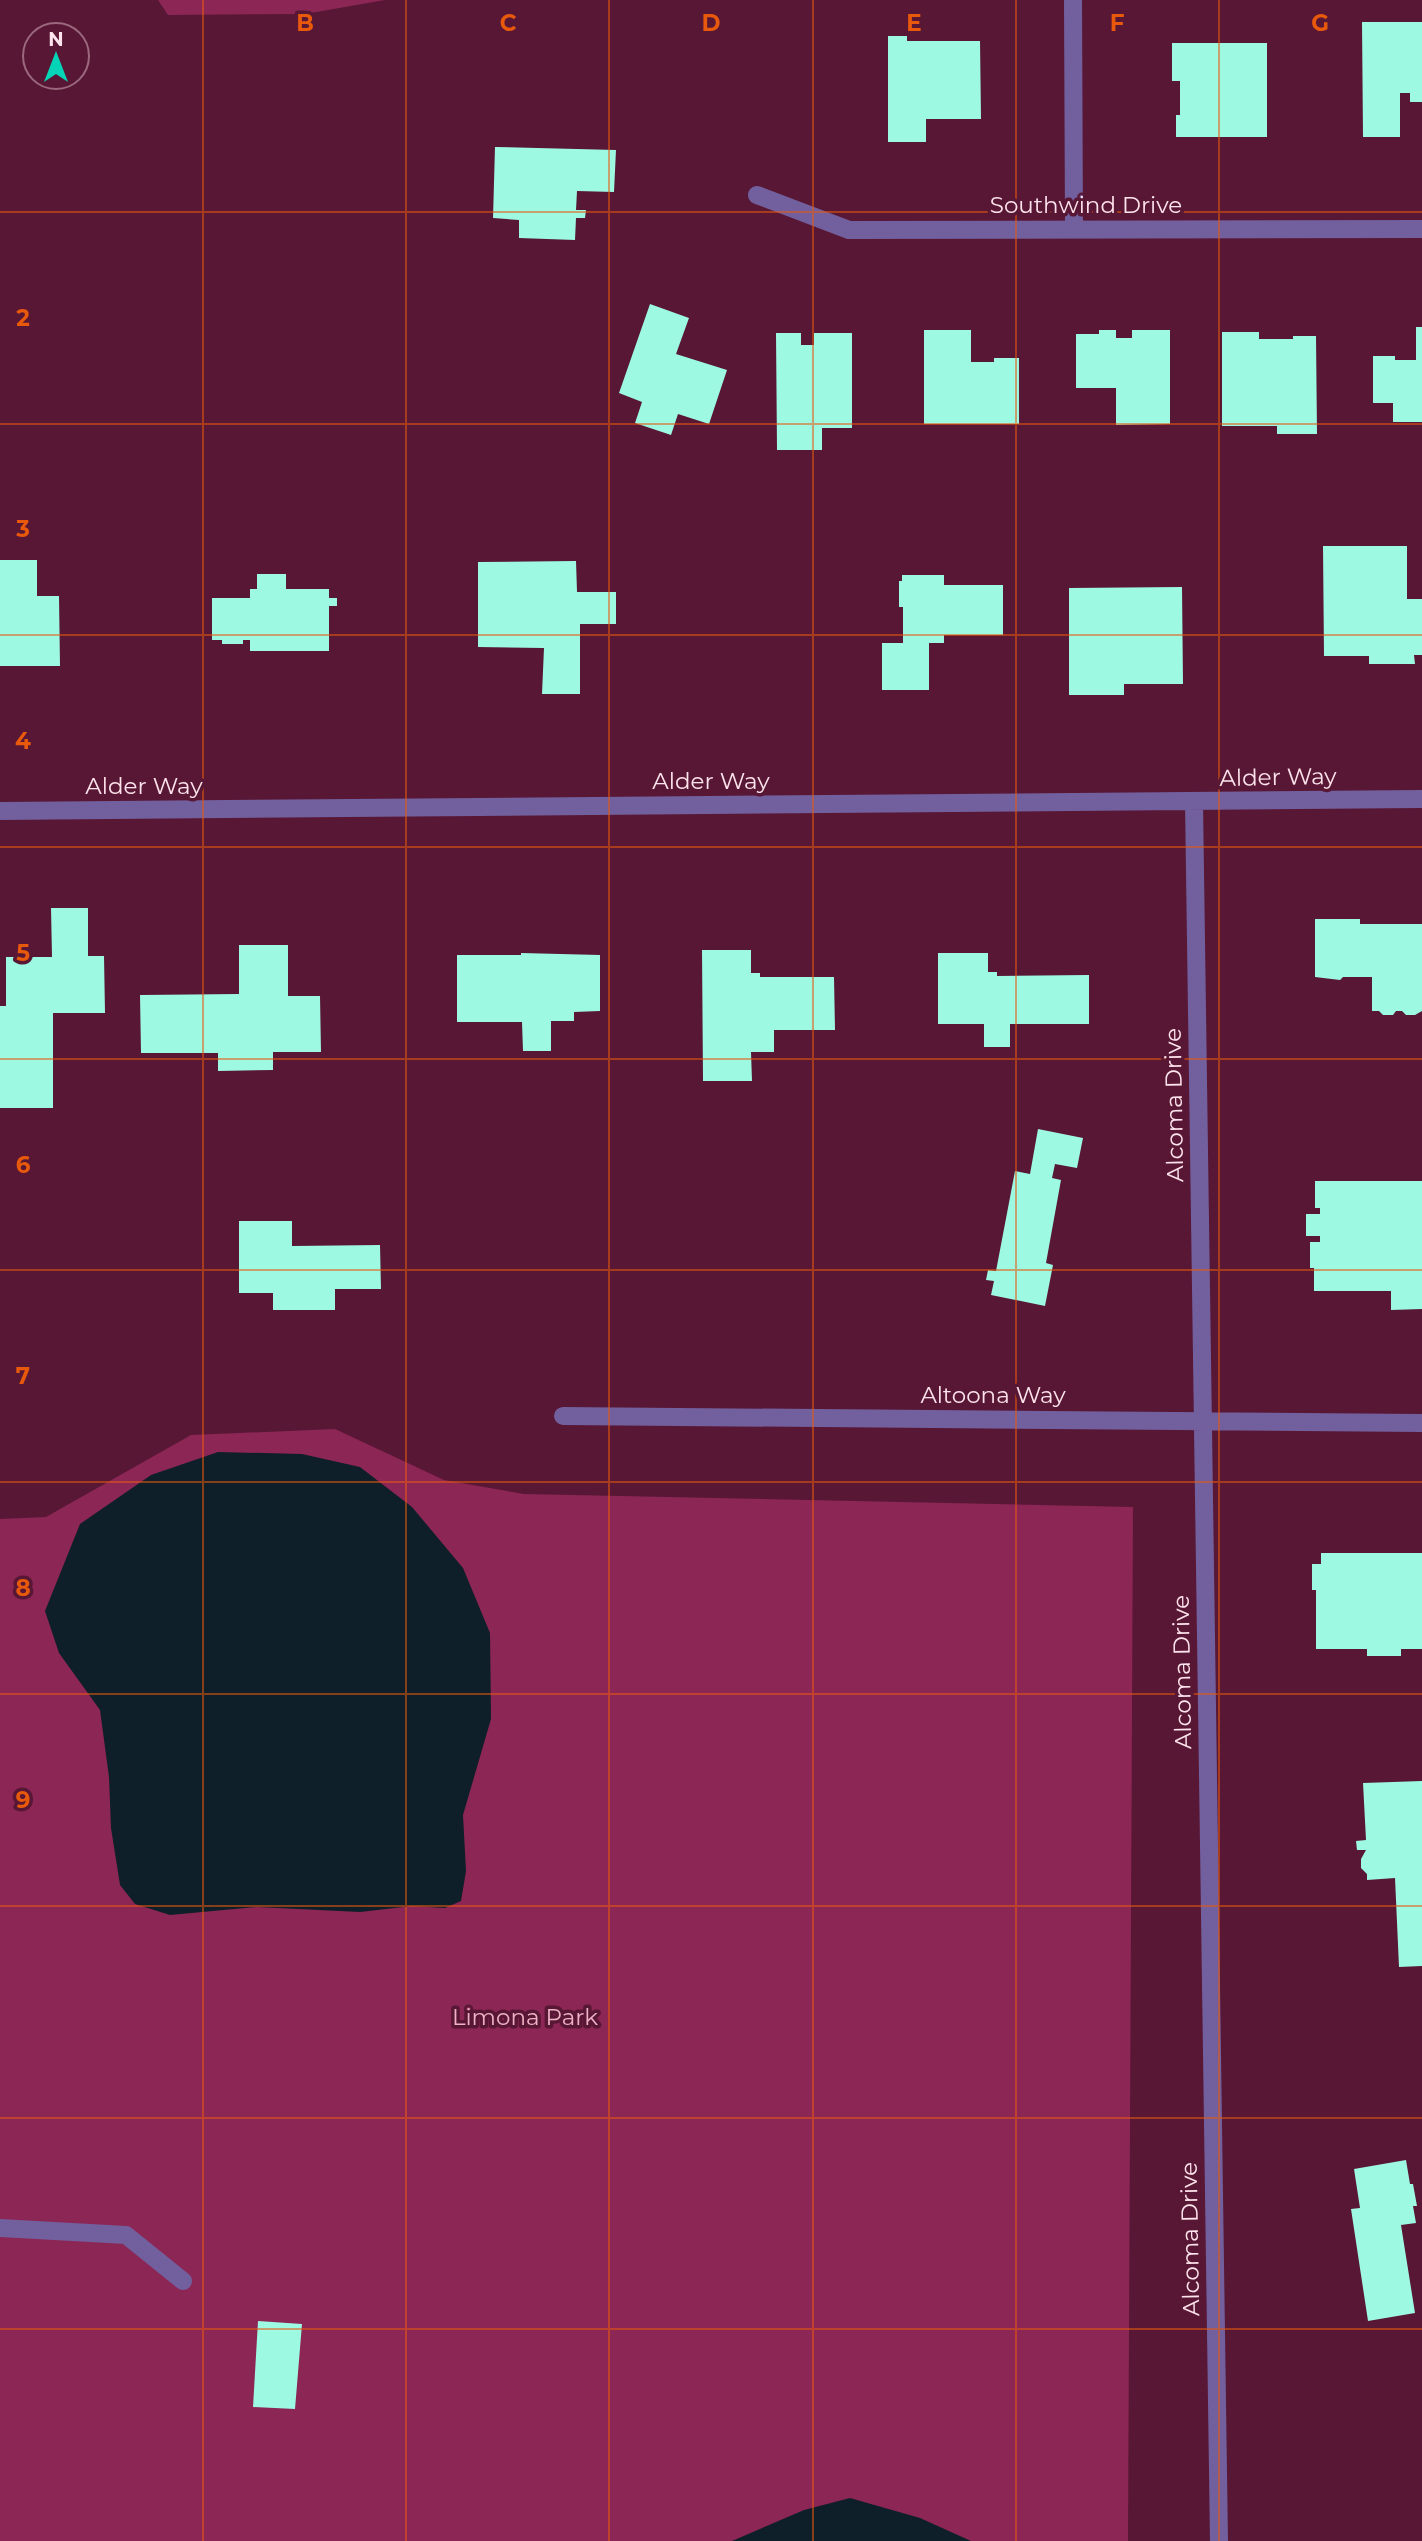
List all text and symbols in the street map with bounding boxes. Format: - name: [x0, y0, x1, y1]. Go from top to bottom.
- text: B: [296, 9, 314, 37]
- text: C: [500, 9, 517, 37]
- text: D: [702, 9, 721, 37]
- text: E: [906, 9, 922, 37]
- text: F: [1110, 9, 1125, 37]
- text: G: [1311, 9, 1329, 37]
- north arrow: [21, 21, 91, 91]
- text: N: [48, 28, 64, 51]
- street label: Southwind Drive: [990, 191, 1182, 219]
- text: 2: [16, 304, 30, 332]
- text: 3: [15, 515, 30, 543]
- text: 4: [15, 727, 31, 755]
- street label: Alder Way: [1219, 762, 1337, 792]
- street label: Alder Way: [652, 767, 770, 795]
- street label: Alder Way: [85, 772, 203, 800]
- text: 5: [16, 939, 30, 967]
- street label: Alcoma Drive: [1159, 1028, 1189, 1182]
- text: 6: [16, 1151, 31, 1179]
- text: 7: [16, 1362, 30, 1390]
- street label: Altoona Way: [920, 1381, 1066, 1409]
- text: 8: [15, 1574, 31, 1602]
- street label: Alcoma Drive: [1167, 1595, 1197, 1749]
- text: 9: [16, 1786, 30, 1814]
- park label: Limona Park: [452, 2003, 598, 2031]
- street label: Alcoma Drive: [1175, 2162, 1205, 2316]

